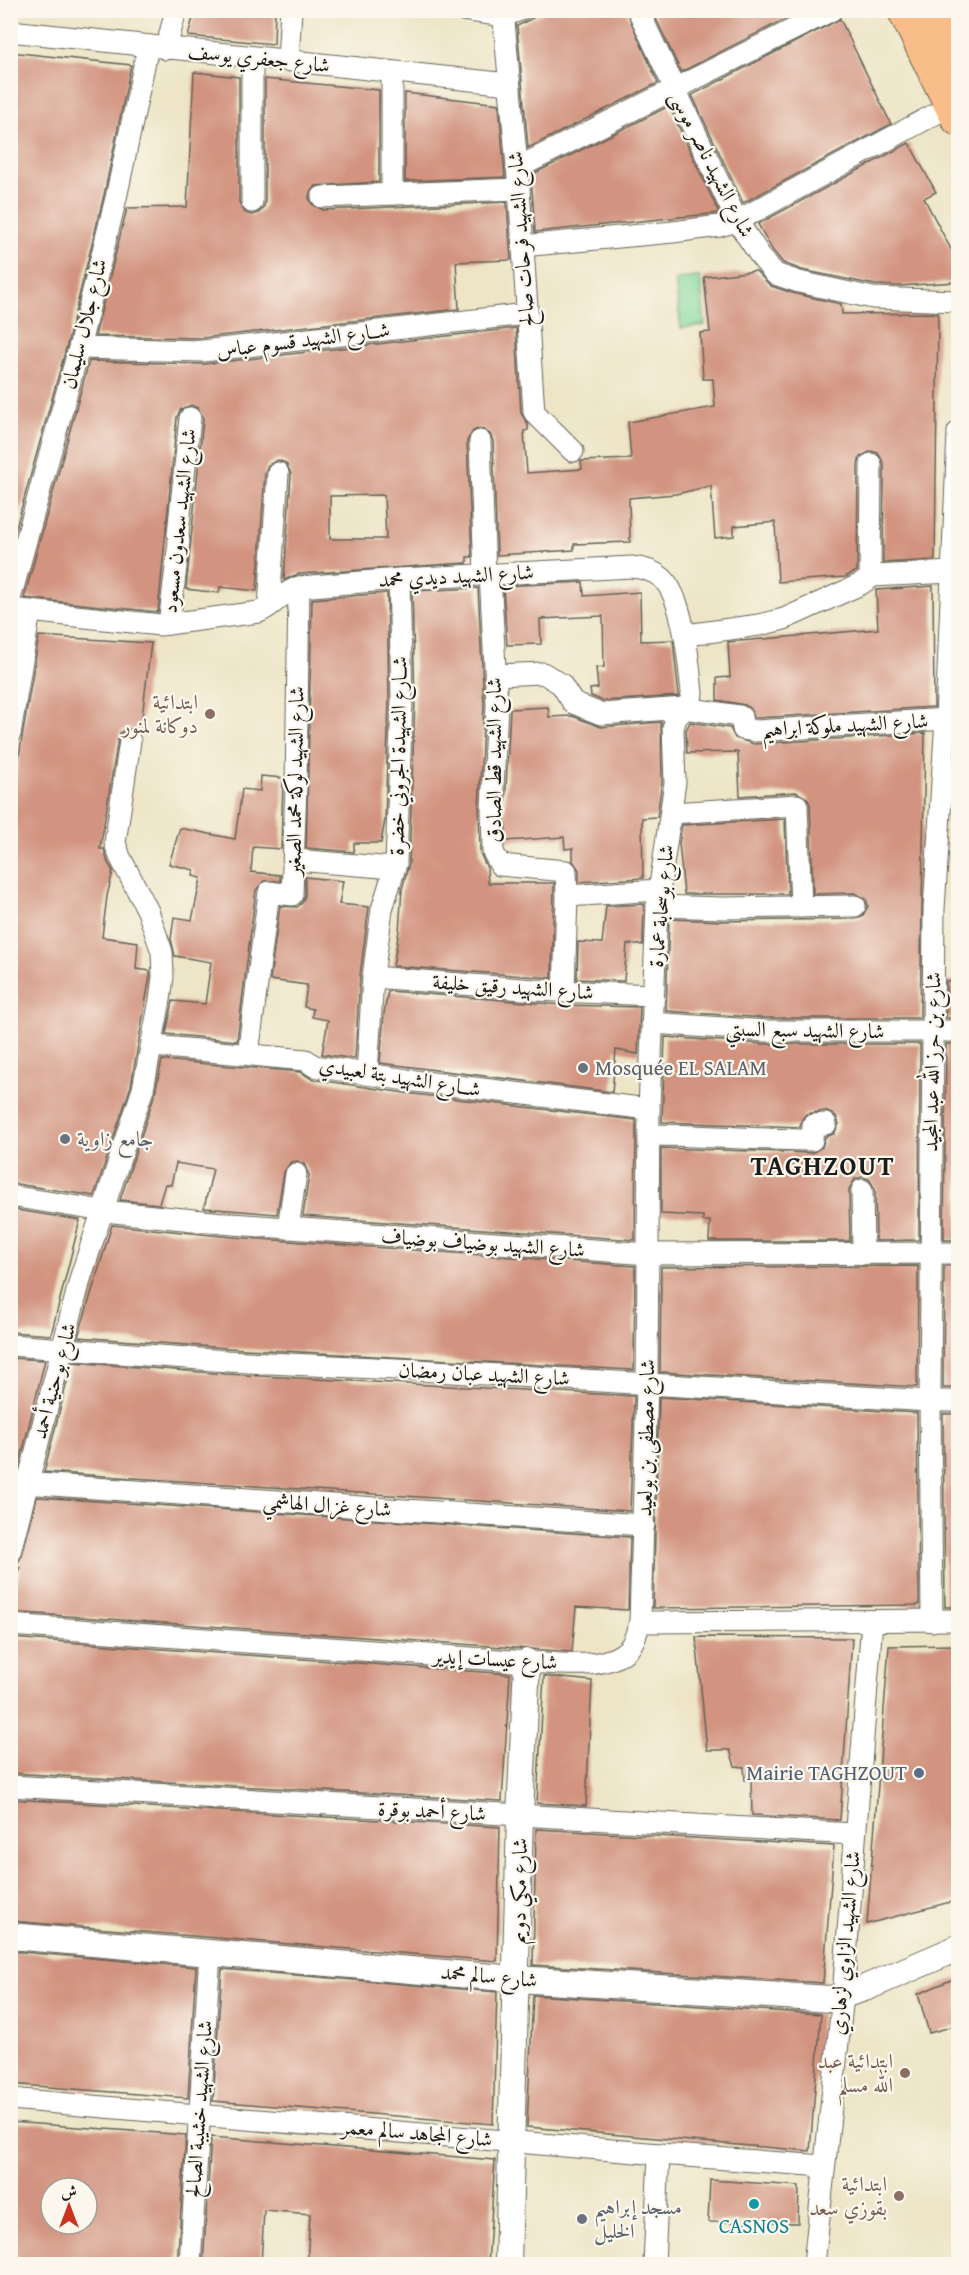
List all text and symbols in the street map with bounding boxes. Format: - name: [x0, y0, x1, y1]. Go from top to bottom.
- street label: شارع جعفري يوسف: [186, 35, 332, 83]
- street label: شارع الشهيد ناصر موسى: [659, 85, 763, 244]
- street label: شارع الشهيد فرحات صالح: [499, 150, 545, 328]
- street label: شارع جلال سليمان: [52, 255, 118, 393]
- street label: شــارع الشهيد قسوم عباس: [214, 313, 392, 369]
- street label: شارع الشهيد سعدون مسعود: [153, 427, 207, 615]
- street label: شارع الشهيد ديدي محمد: [377, 556, 535, 598]
- street label: شــارع الشهيدة الجروني خضرة: [380, 656, 418, 856]
- street label: شارع الشهيد قط الصادق: [478, 677, 512, 843]
- place label: ابتدائية دوكانة لمنور: [120, 686, 198, 741]
- street label: شارع الشهيد لوكة محمد الصغير: [277, 686, 315, 878]
- street label: شارع الشهيد ملوكة ابراهيم: [761, 705, 929, 750]
- marker: ابتدائية دوكانة لمنور: [203, 707, 217, 721]
- street label: شارع بوسحابة عمارة: [640, 843, 684, 969]
- street label: شارع الشهيد رقيق خليفة: [431, 965, 595, 1011]
- street label: شارع بن حرز الله عبد المجيد: [913, 972, 952, 1152]
- street label: شارع الشهيد سبع السبتي: [725, 1013, 885, 1051]
- street label: شــارع الشهيد بتة لعبيدي: [317, 1048, 483, 1108]
- place label: Mosquée EL SALAM: [595, 1052, 767, 1083]
- marker: Mosquée EL SALAM: [576, 1061, 590, 1075]
- place label: جامع زاوية: [77, 1123, 154, 1158]
- marker: جامع زاوية: [58, 1132, 72, 1146]
- district label: TAGHZOUT: [751, 1145, 895, 1185]
- street label: شارع الشهيد بوضياف بوضياف: [380, 1220, 586, 1268]
- street label: شارع بوحنية أحمد: [23, 1319, 87, 1443]
- street label: شارع الشهيد عبان رمضان: [397, 1354, 571, 1396]
- street label: شارع مصطفى بن بولعيد: [629, 1359, 665, 1517]
- street label: شارع غزال الهاشمي: [261, 1485, 392, 1529]
- street label: شارع عيسات إيدير: [430, 1640, 558, 1680]
- place label: Mairie TAGHZOUT: [746, 1757, 907, 1788]
- marker: Mairie TAGHZOUT: [912, 1766, 926, 1780]
- street label: شارع أحمد بوقرة: [377, 1792, 487, 1832]
- street label: شارع مكي دويم: [502, 1838, 539, 1944]
- street label: شارع الشهيد الزاوي لزهاري: [821, 1850, 871, 2037]
- street label: شارع سالم محمد: [439, 1956, 539, 1998]
- street label: شارع الشهيد خشيبة الصالح: [177, 2019, 223, 2199]
- place label: ابتدائية عبد الله مسلم: [818, 2045, 893, 2106]
- marker: ابتدائية عبد الله مسلم: [898, 2066, 912, 2080]
- street label: شارع المجاهد سالم معمر: [338, 2110, 494, 2158]
- place label: ابتدائية بقوزي سعد: [809, 2168, 887, 2224]
- north arrow: [39, 2176, 99, 2236]
- text: ش: [61, 2179, 77, 2203]
- marker: ابتدائية بقوزي سعد: [892, 2189, 906, 2203]
- place label: مسجد إبراهيم الخليل: [594, 2191, 682, 2246]
- marker: CASNOS: [747, 2197, 761, 2211]
- place label: CASNOS: [719, 2210, 789, 2241]
- marker: مسجد إبراهيم الخليل: [575, 2212, 589, 2226]

